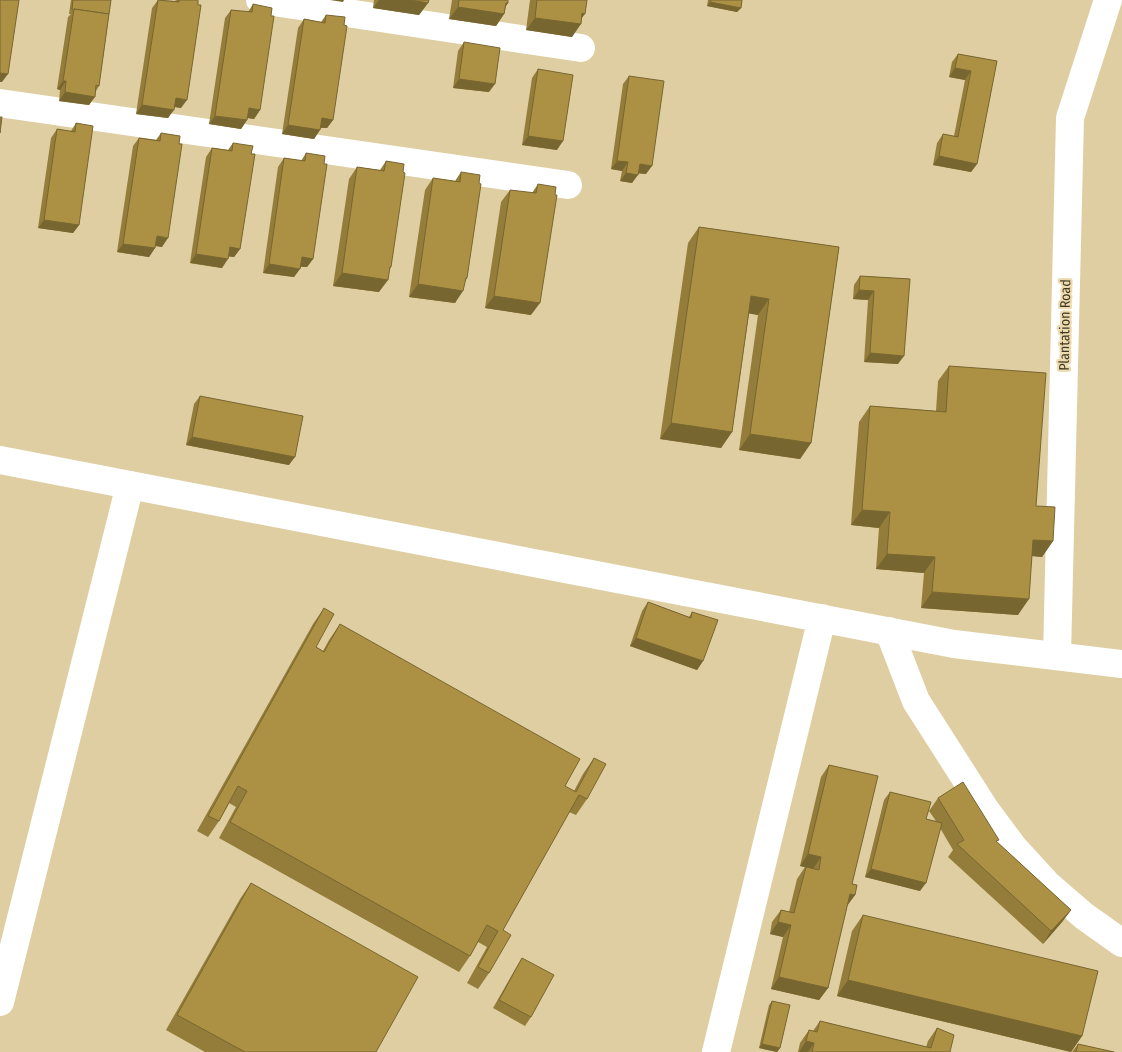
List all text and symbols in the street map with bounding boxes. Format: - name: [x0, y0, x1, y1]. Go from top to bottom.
- street label: Plantation Road: [1056, 279, 1074, 371]

